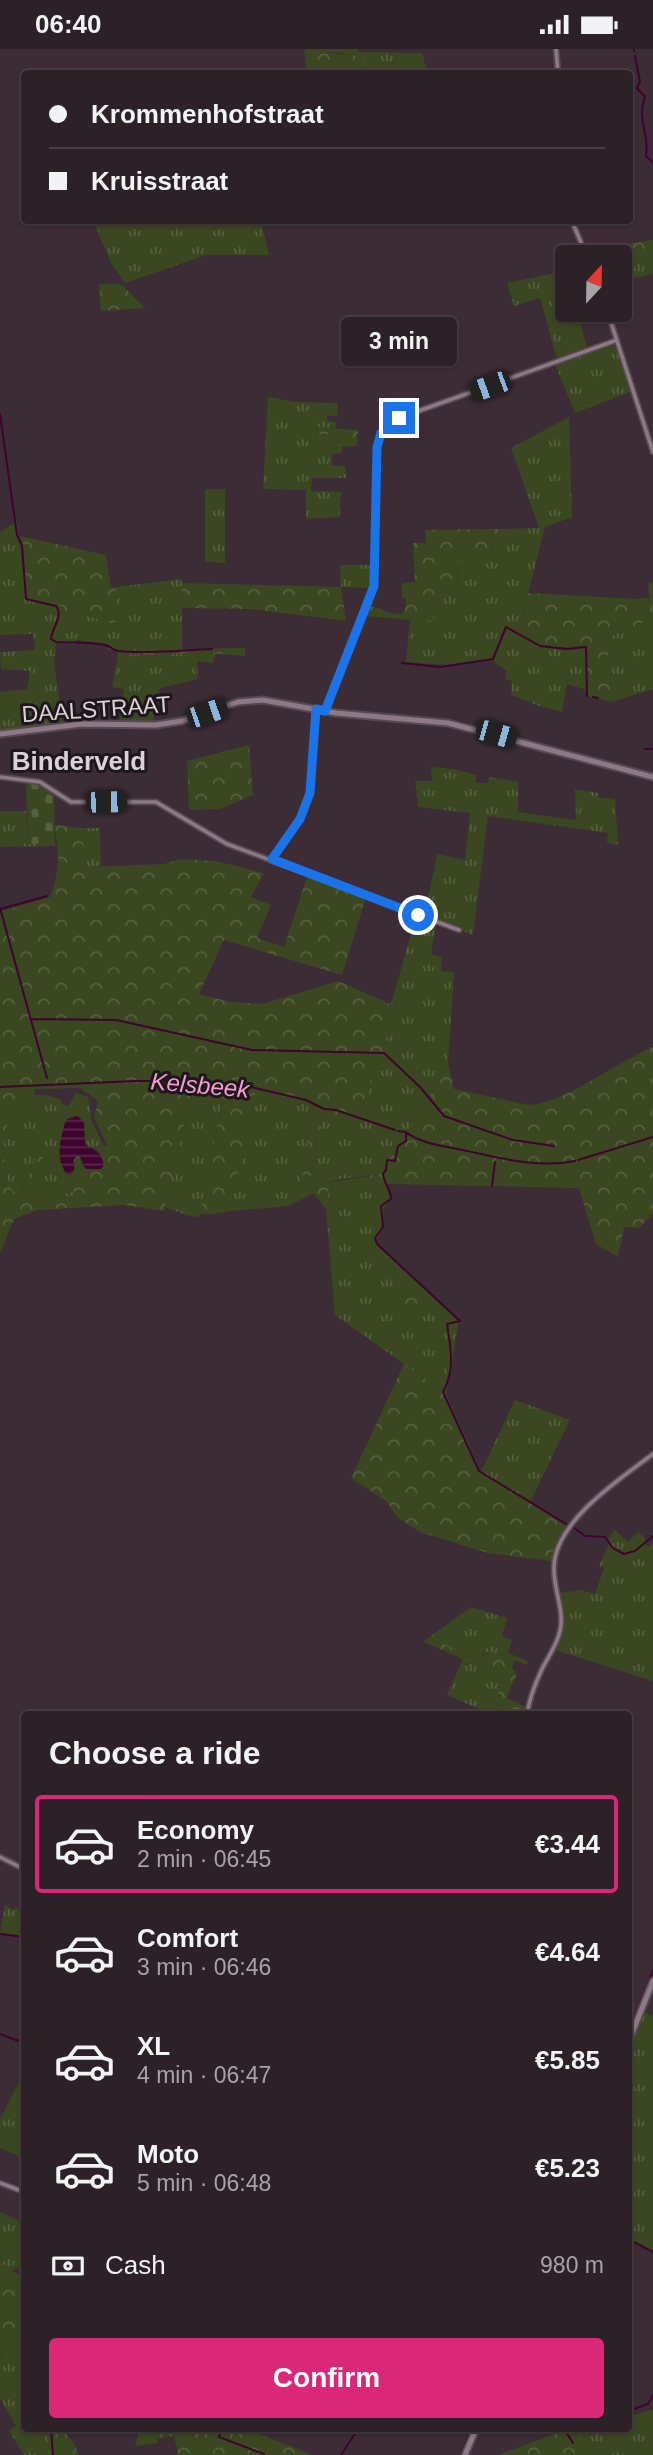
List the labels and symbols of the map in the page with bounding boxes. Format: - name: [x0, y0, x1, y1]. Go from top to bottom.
- north arrow: [555, 245, 632, 322]
- callout: 3 min: [341, 317, 457, 365]
- car: [467, 369, 514, 403]
- route end: [383, 402, 415, 434]
- street label: DAALSTRAAT: [21, 691, 171, 727]
- car: [184, 696, 231, 730]
- car: [473, 718, 520, 750]
- district label: Binderveld: [12, 746, 146, 776]
- car: [85, 791, 128, 813]
- route start: [402, 899, 434, 931]
- water label: Kelsbeek: [150, 1067, 252, 1103]

